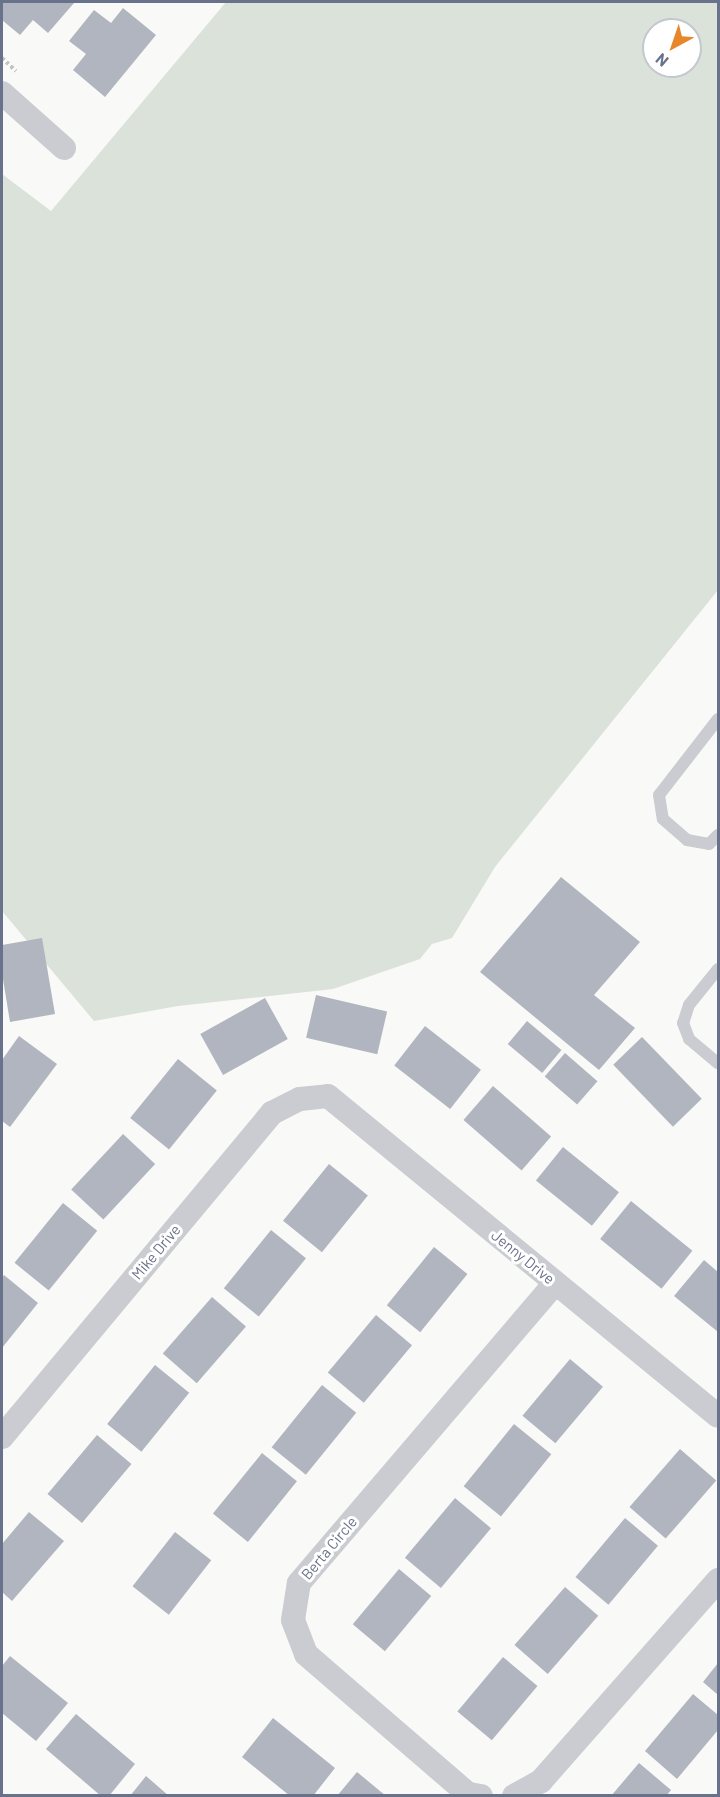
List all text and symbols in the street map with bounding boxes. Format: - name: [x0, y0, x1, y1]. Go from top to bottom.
- north arrow: [642, 18, 702, 78]
- text: N: [651, 50, 672, 71]
- street label: Mike Drive: [128, 1221, 184, 1283]
- street label: Jenny Drive: [488, 1226, 558, 1288]
- street label: Berta Circle: [297, 1513, 361, 1583]

